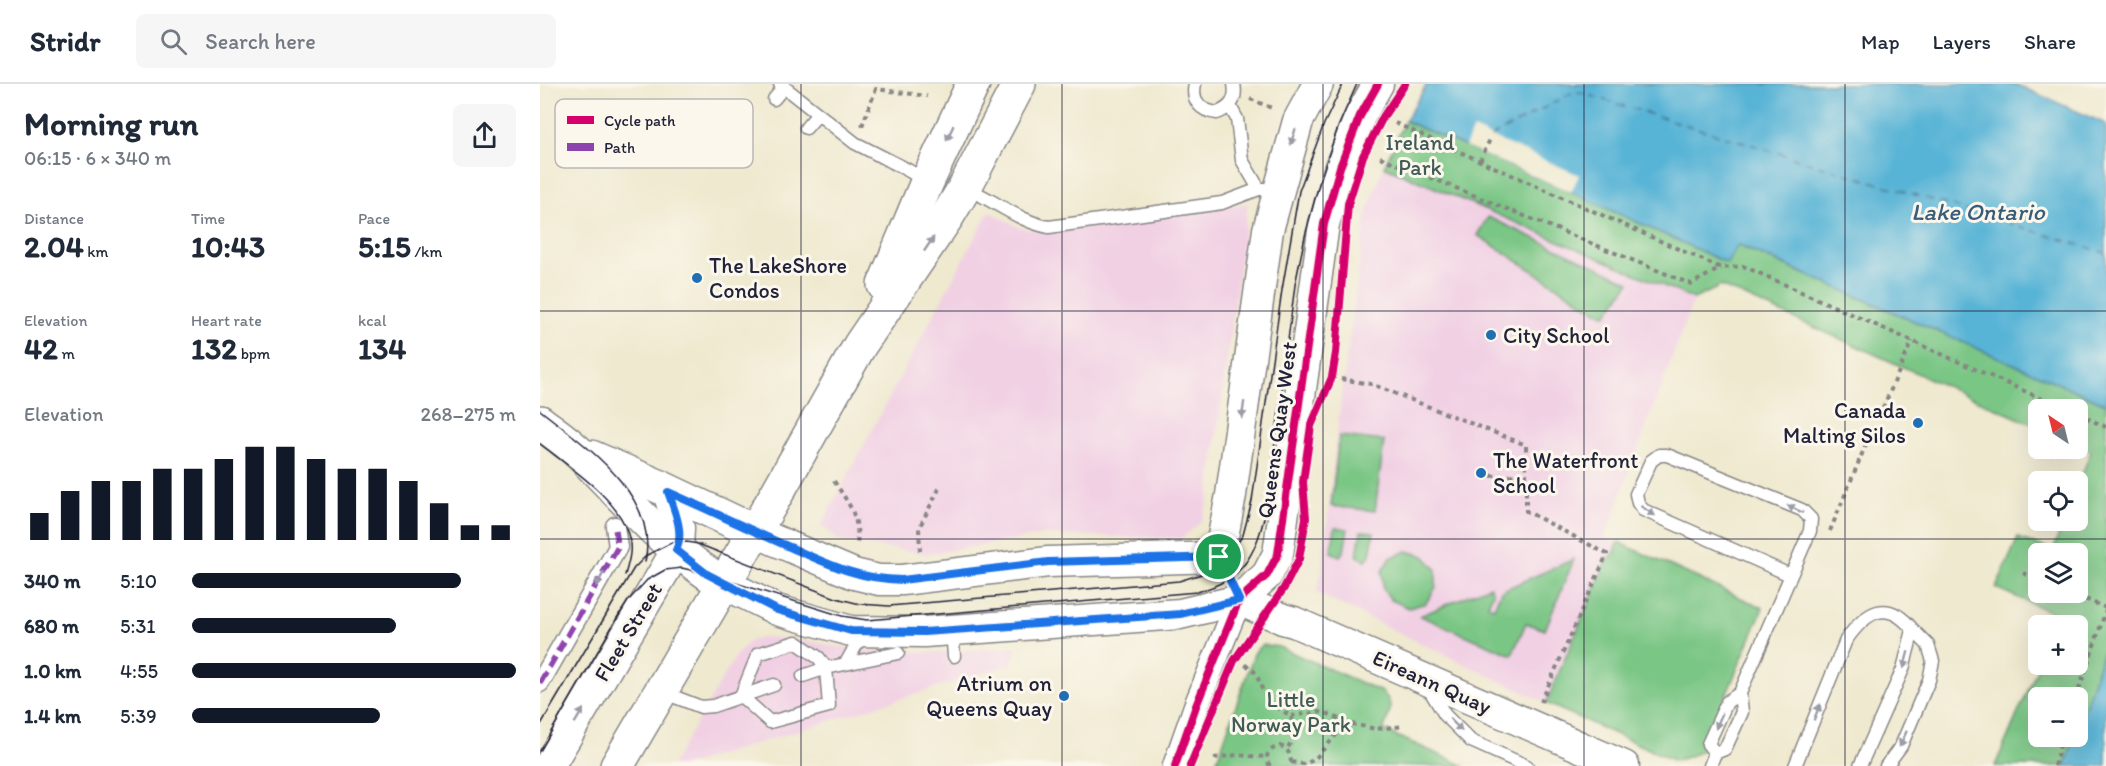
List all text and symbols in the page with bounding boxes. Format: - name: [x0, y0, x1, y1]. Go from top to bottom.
- search box: [136, 14, 556, 68]
- text: Stridr: [30, 24, 100, 58]
- icon: search: [157, 25, 190, 58]
- text: Search here: [205, 28, 316, 55]
- text: Map: [1861, 29, 1900, 54]
- text: Layers: [1933, 29, 1991, 54]
- text: Share: [2024, 29, 2076, 54]
- legend: [555, 99, 753, 168]
- text: Morning run: [24, 104, 199, 143]
- button: share: [453, 104, 516, 167]
- text: Cycle path: [604, 111, 676, 130]
- one-way arrow: [945, 125, 954, 142]
- one-way arrow: [1288, 128, 1297, 146]
- park label: Ireland Park: [1385, 129, 1455, 181]
- text: Path: [604, 138, 635, 157]
- text: 06:15 · 6 × 340 m: [24, 146, 171, 170]
- water label: Lake Ontario: [1911, 197, 2045, 226]
- text: Distance: [24, 209, 84, 228]
- text: Time: [191, 209, 225, 228]
- text: Pace: [358, 209, 390, 228]
- text: 2.04: [24, 228, 84, 265]
- text: 10:43: [191, 228, 265, 265]
- text: 5:15: [358, 228, 411, 265]
- one-way arrow: [923, 236, 934, 253]
- text: km: [84, 242, 108, 261]
- text: /km: [411, 242, 442, 261]
- place label: The LakeShore Condos: [709, 252, 847, 304]
- marker: The LakeShore Condos: [690, 271, 704, 285]
- text: Elevation: [24, 311, 88, 330]
- text: Heart rate: [191, 311, 262, 330]
- text: kcal: [358, 311, 386, 330]
- place label: City School: [1503, 322, 1610, 349]
- marker: City School: [1484, 328, 1498, 342]
- text: 42: [24, 330, 58, 367]
- text: 132: [191, 330, 237, 367]
- text: 134: [358, 330, 406, 367]
- street label: Queens Quay West: [1251, 340, 1303, 520]
- text: m: [58, 344, 75, 363]
- text: bpm: [237, 344, 270, 363]
- place label: Canada Malting Silos: [1783, 397, 1907, 449]
- north arrow: [2028, 399, 2088, 459]
- map controls: [2028, 399, 2088, 747]
- one-way arrow: [1238, 400, 1247, 419]
- text: Elevation: [24, 402, 103, 426]
- text: 268–275 m: [421, 402, 516, 426]
- marker: Canada Malting Silos: [1911, 416, 1925, 430]
- place label: The Waterfront School: [1493, 447, 1638, 499]
- marker: The Waterfront School: [1474, 466, 1488, 480]
- button: locate: [2028, 471, 2088, 531]
- one-way arrow: [1787, 504, 1804, 513]
- one-way arrow: [1640, 505, 1657, 516]
- pin: [1193, 531, 1244, 582]
- icon: arrive: [1202, 540, 1235, 573]
- button: layers: [2028, 543, 2088, 603]
- text: 340 m: [24, 569, 81, 593]
- text: 5:10: [120, 569, 157, 593]
- one-way arrow: [595, 571, 605, 588]
- street label: Fleet Street: [588, 578, 668, 686]
- text: 680 m: [24, 614, 79, 638]
- text: 5:31: [120, 614, 156, 638]
- button: +: [2028, 615, 2088, 675]
- street label: Eireann Quay: [1369, 644, 1496, 720]
- one-way arrow: [1900, 651, 1910, 669]
- text: 1.0 km: [24, 659, 81, 683]
- text: 4:55: [120, 659, 158, 683]
- place label: Atrium on Queens Quay: [926, 670, 1053, 722]
- park label: Little Norway Park: [1231, 686, 1351, 738]
- button: −: [2028, 687, 2088, 747]
- marker: Atrium on Queens Quay: [1057, 689, 1071, 703]
- one-way arrow: [1813, 703, 1822, 721]
- text: 1.4 km: [24, 704, 81, 728]
- text: 5:39: [120, 704, 157, 728]
- one-way arrow: [573, 708, 584, 724]
- one-way arrow: [1713, 712, 1723, 730]
- one-way arrow: [1448, 718, 1462, 732]
- one-way arrow: [1899, 731, 1908, 748]

